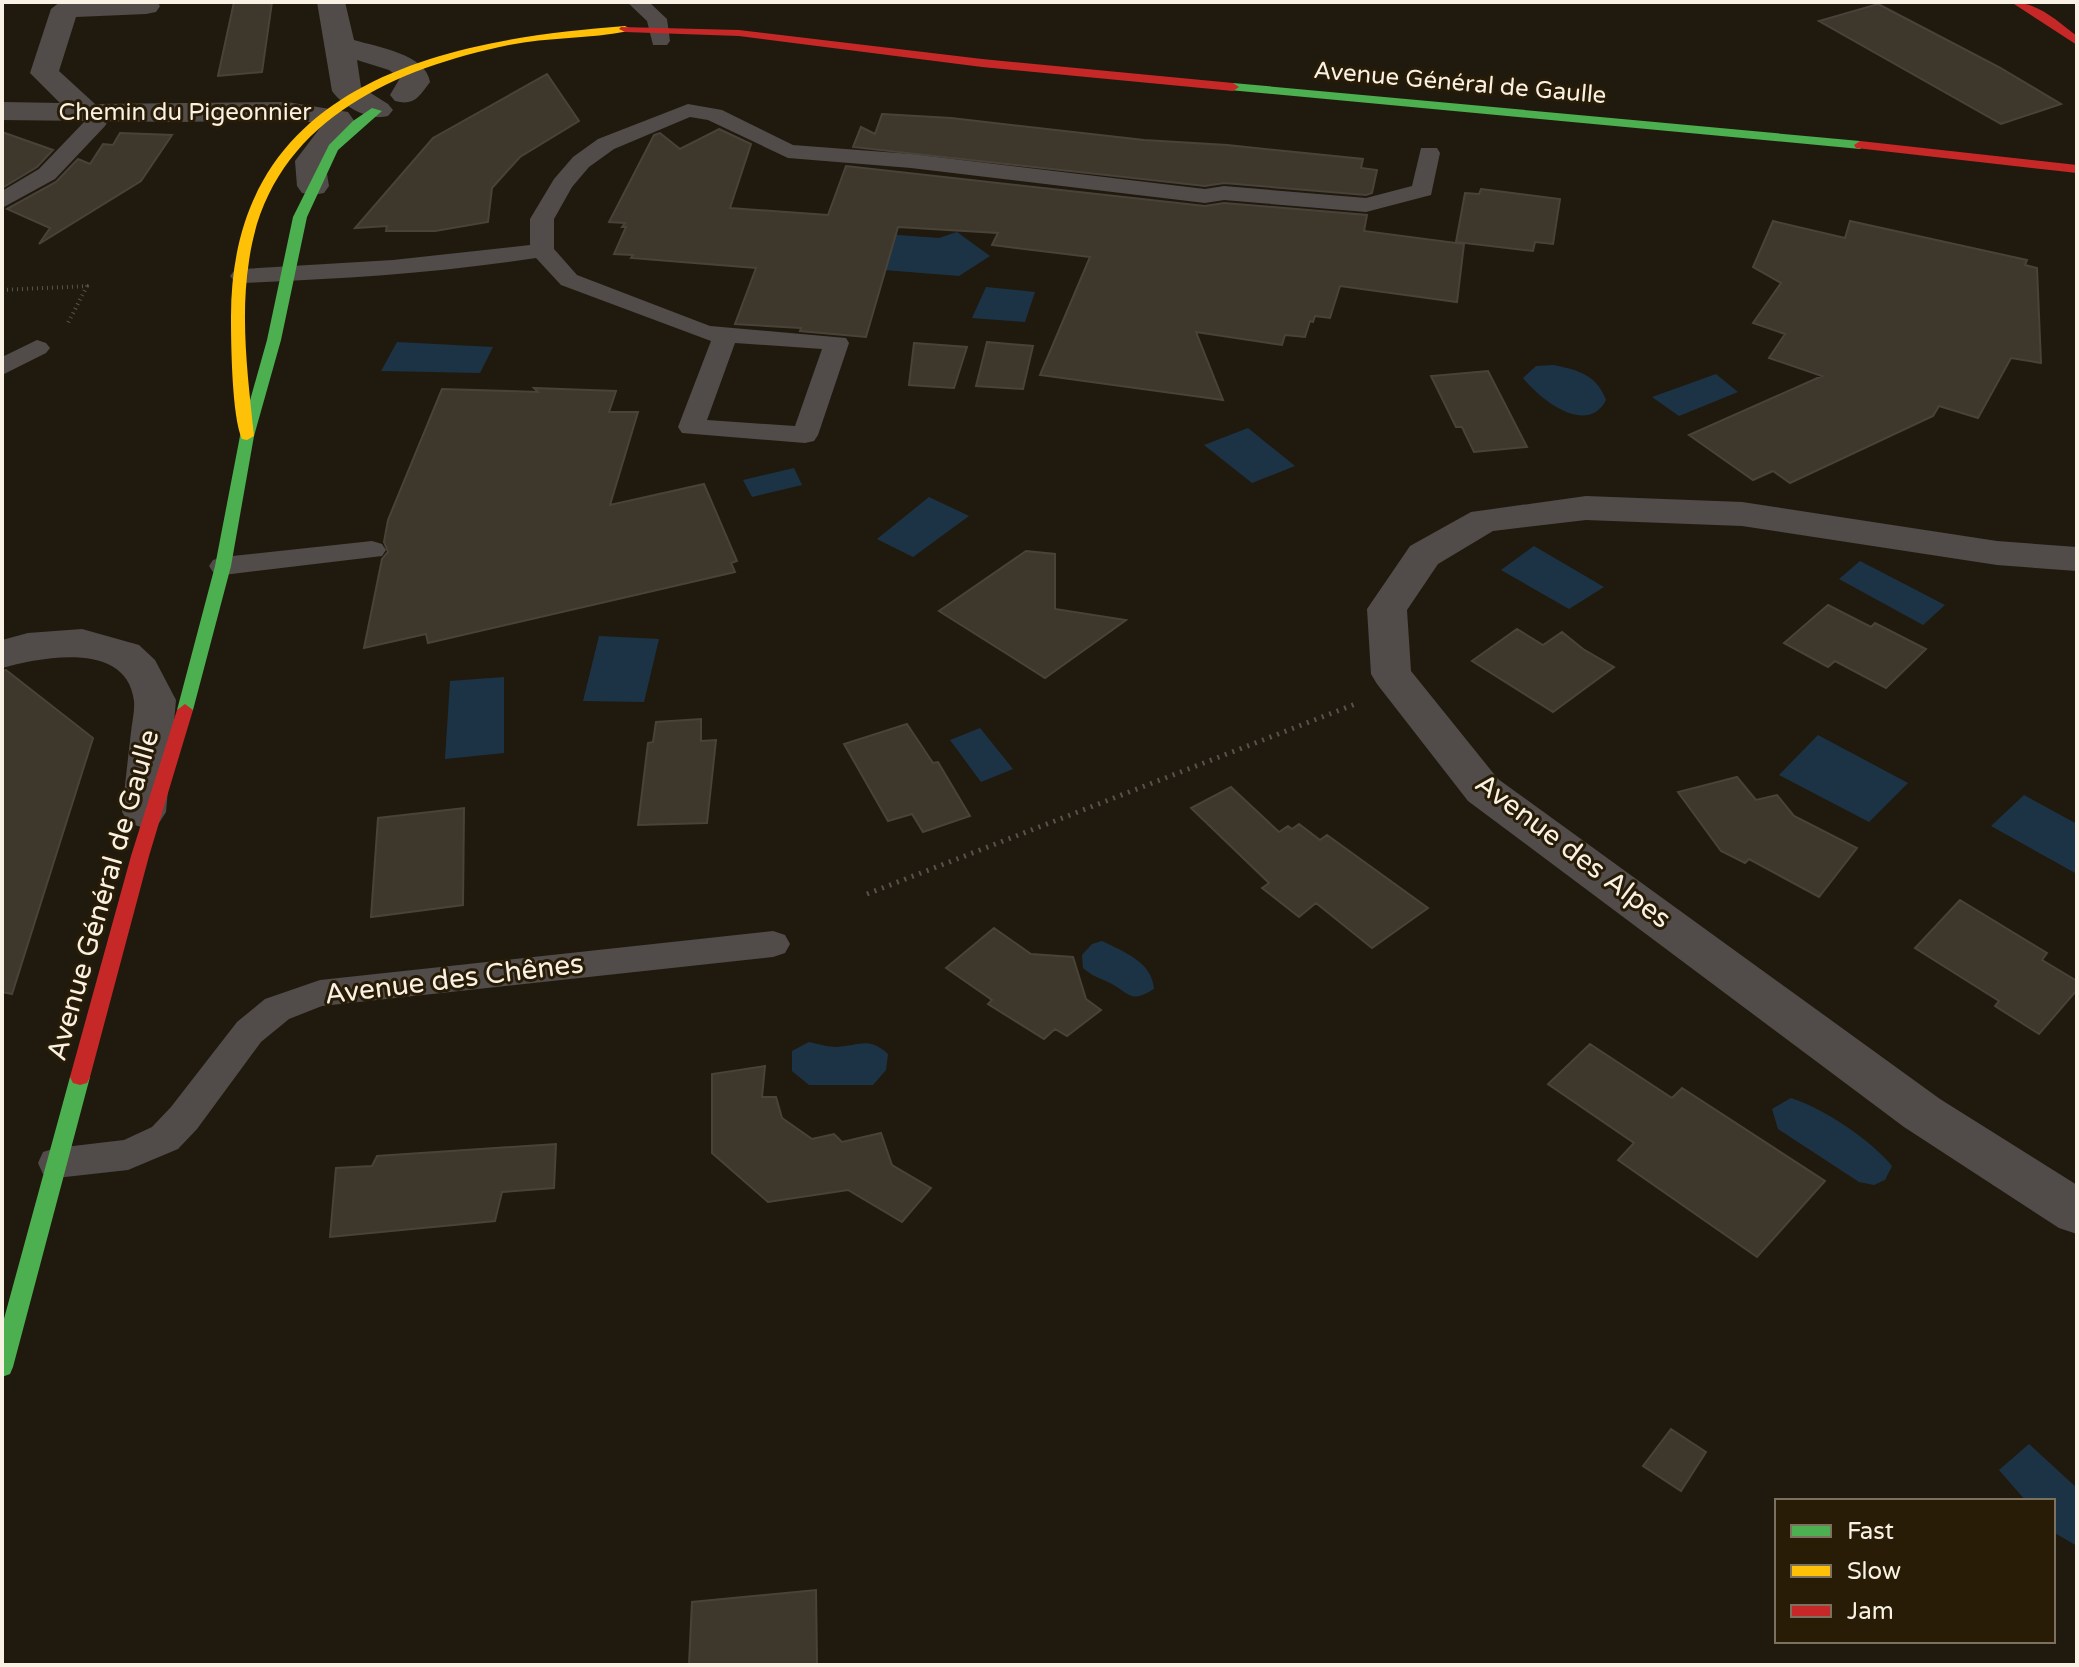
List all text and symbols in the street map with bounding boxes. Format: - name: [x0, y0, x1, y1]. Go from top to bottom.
- street label: Avenue Général de Gaulle: [1312, 56, 1608, 110]
- street label: Chemin du Pigeonnier: [59, 98, 312, 127]
- street label: Avenue Général de Gaulle: [39, 726, 167, 1064]
- street label: Avenue des Alpes: [1468, 766, 1678, 936]
- street label: Avenue des Chênes: [323, 946, 585, 1012]
- legend: [1775, 1499, 2055, 1643]
- text: Fast: [1847, 1517, 1894, 1546]
- text: Slow: [1847, 1557, 1901, 1586]
- text: Jam: [1847, 1597, 1894, 1626]

